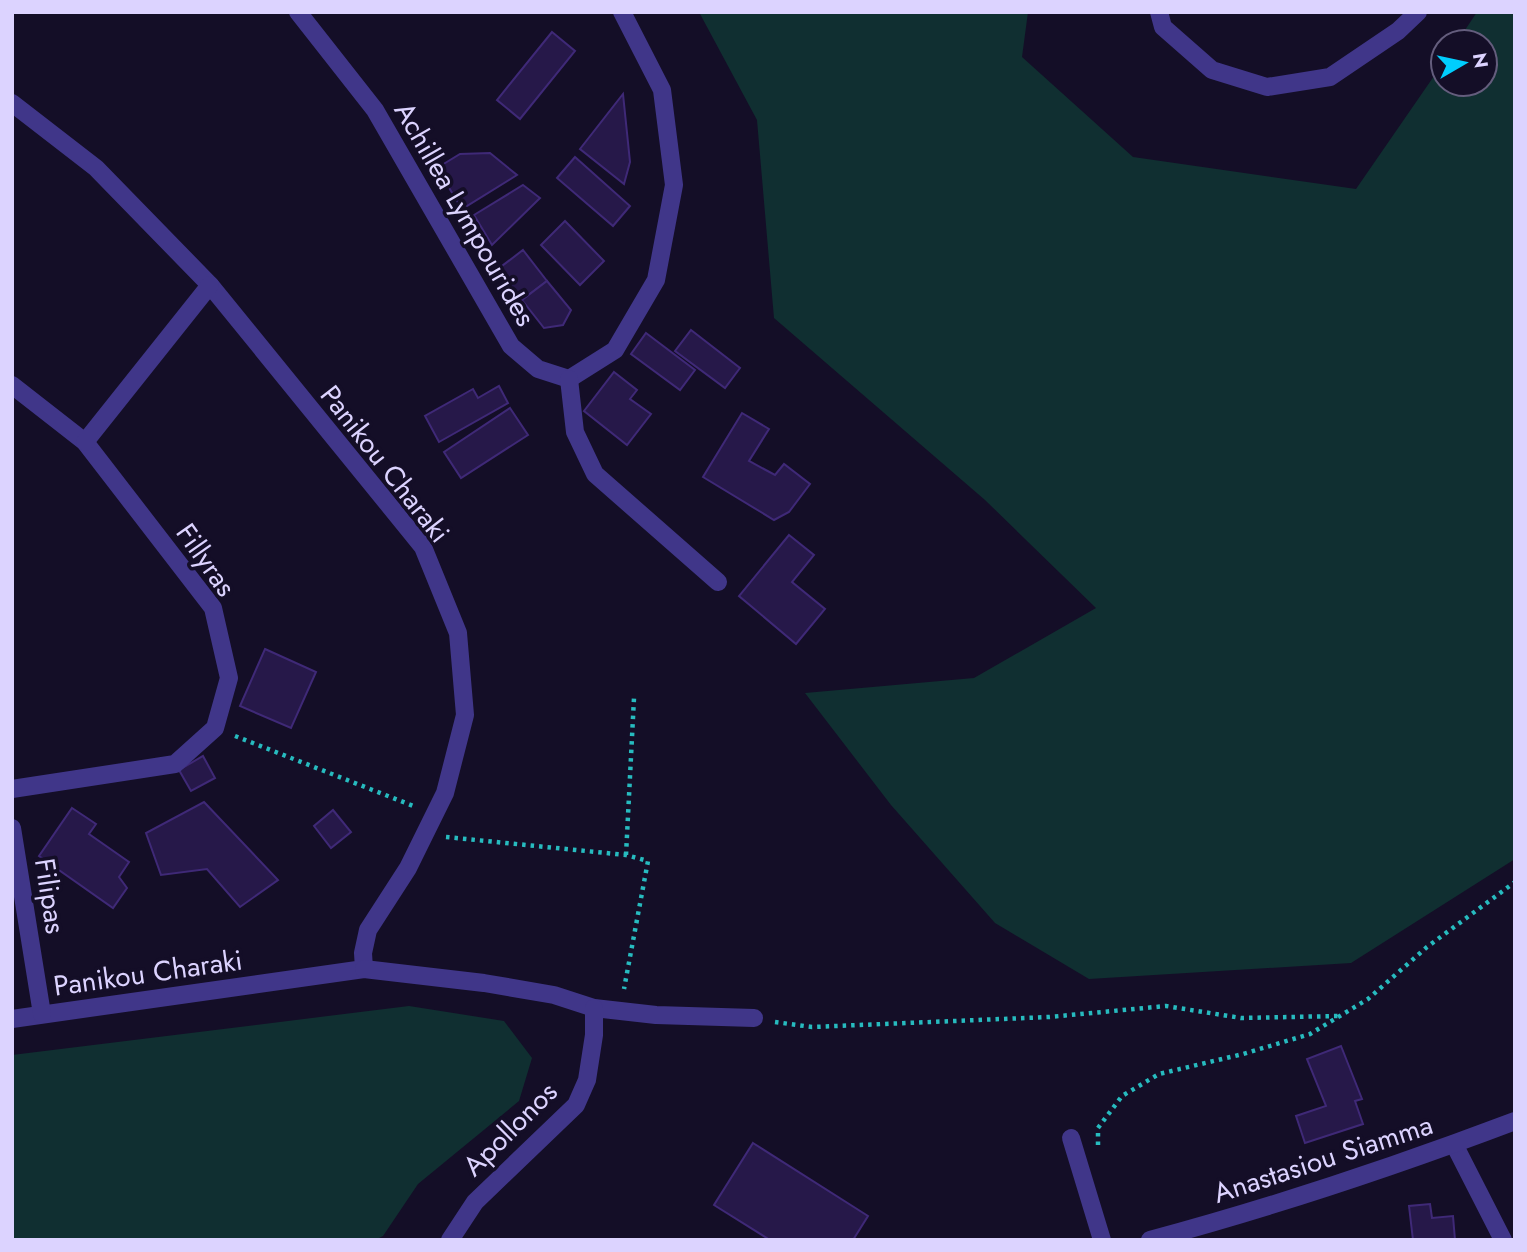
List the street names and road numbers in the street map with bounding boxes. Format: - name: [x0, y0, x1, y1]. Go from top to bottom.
- street label: Achillea Lympourides: [384, 94, 546, 334]
- street label: Panikou Charaki: [310, 376, 460, 552]
- street label: Fillyras: [166, 515, 246, 605]
- street label: Filipas: [24, 855, 76, 937]
- street label: Panikou Charaki: [51, 939, 245, 1007]
- street label: Apollonos: [453, 1072, 567, 1186]
- street label: Anastasiou Siamma: [1208, 1104, 1438, 1214]

